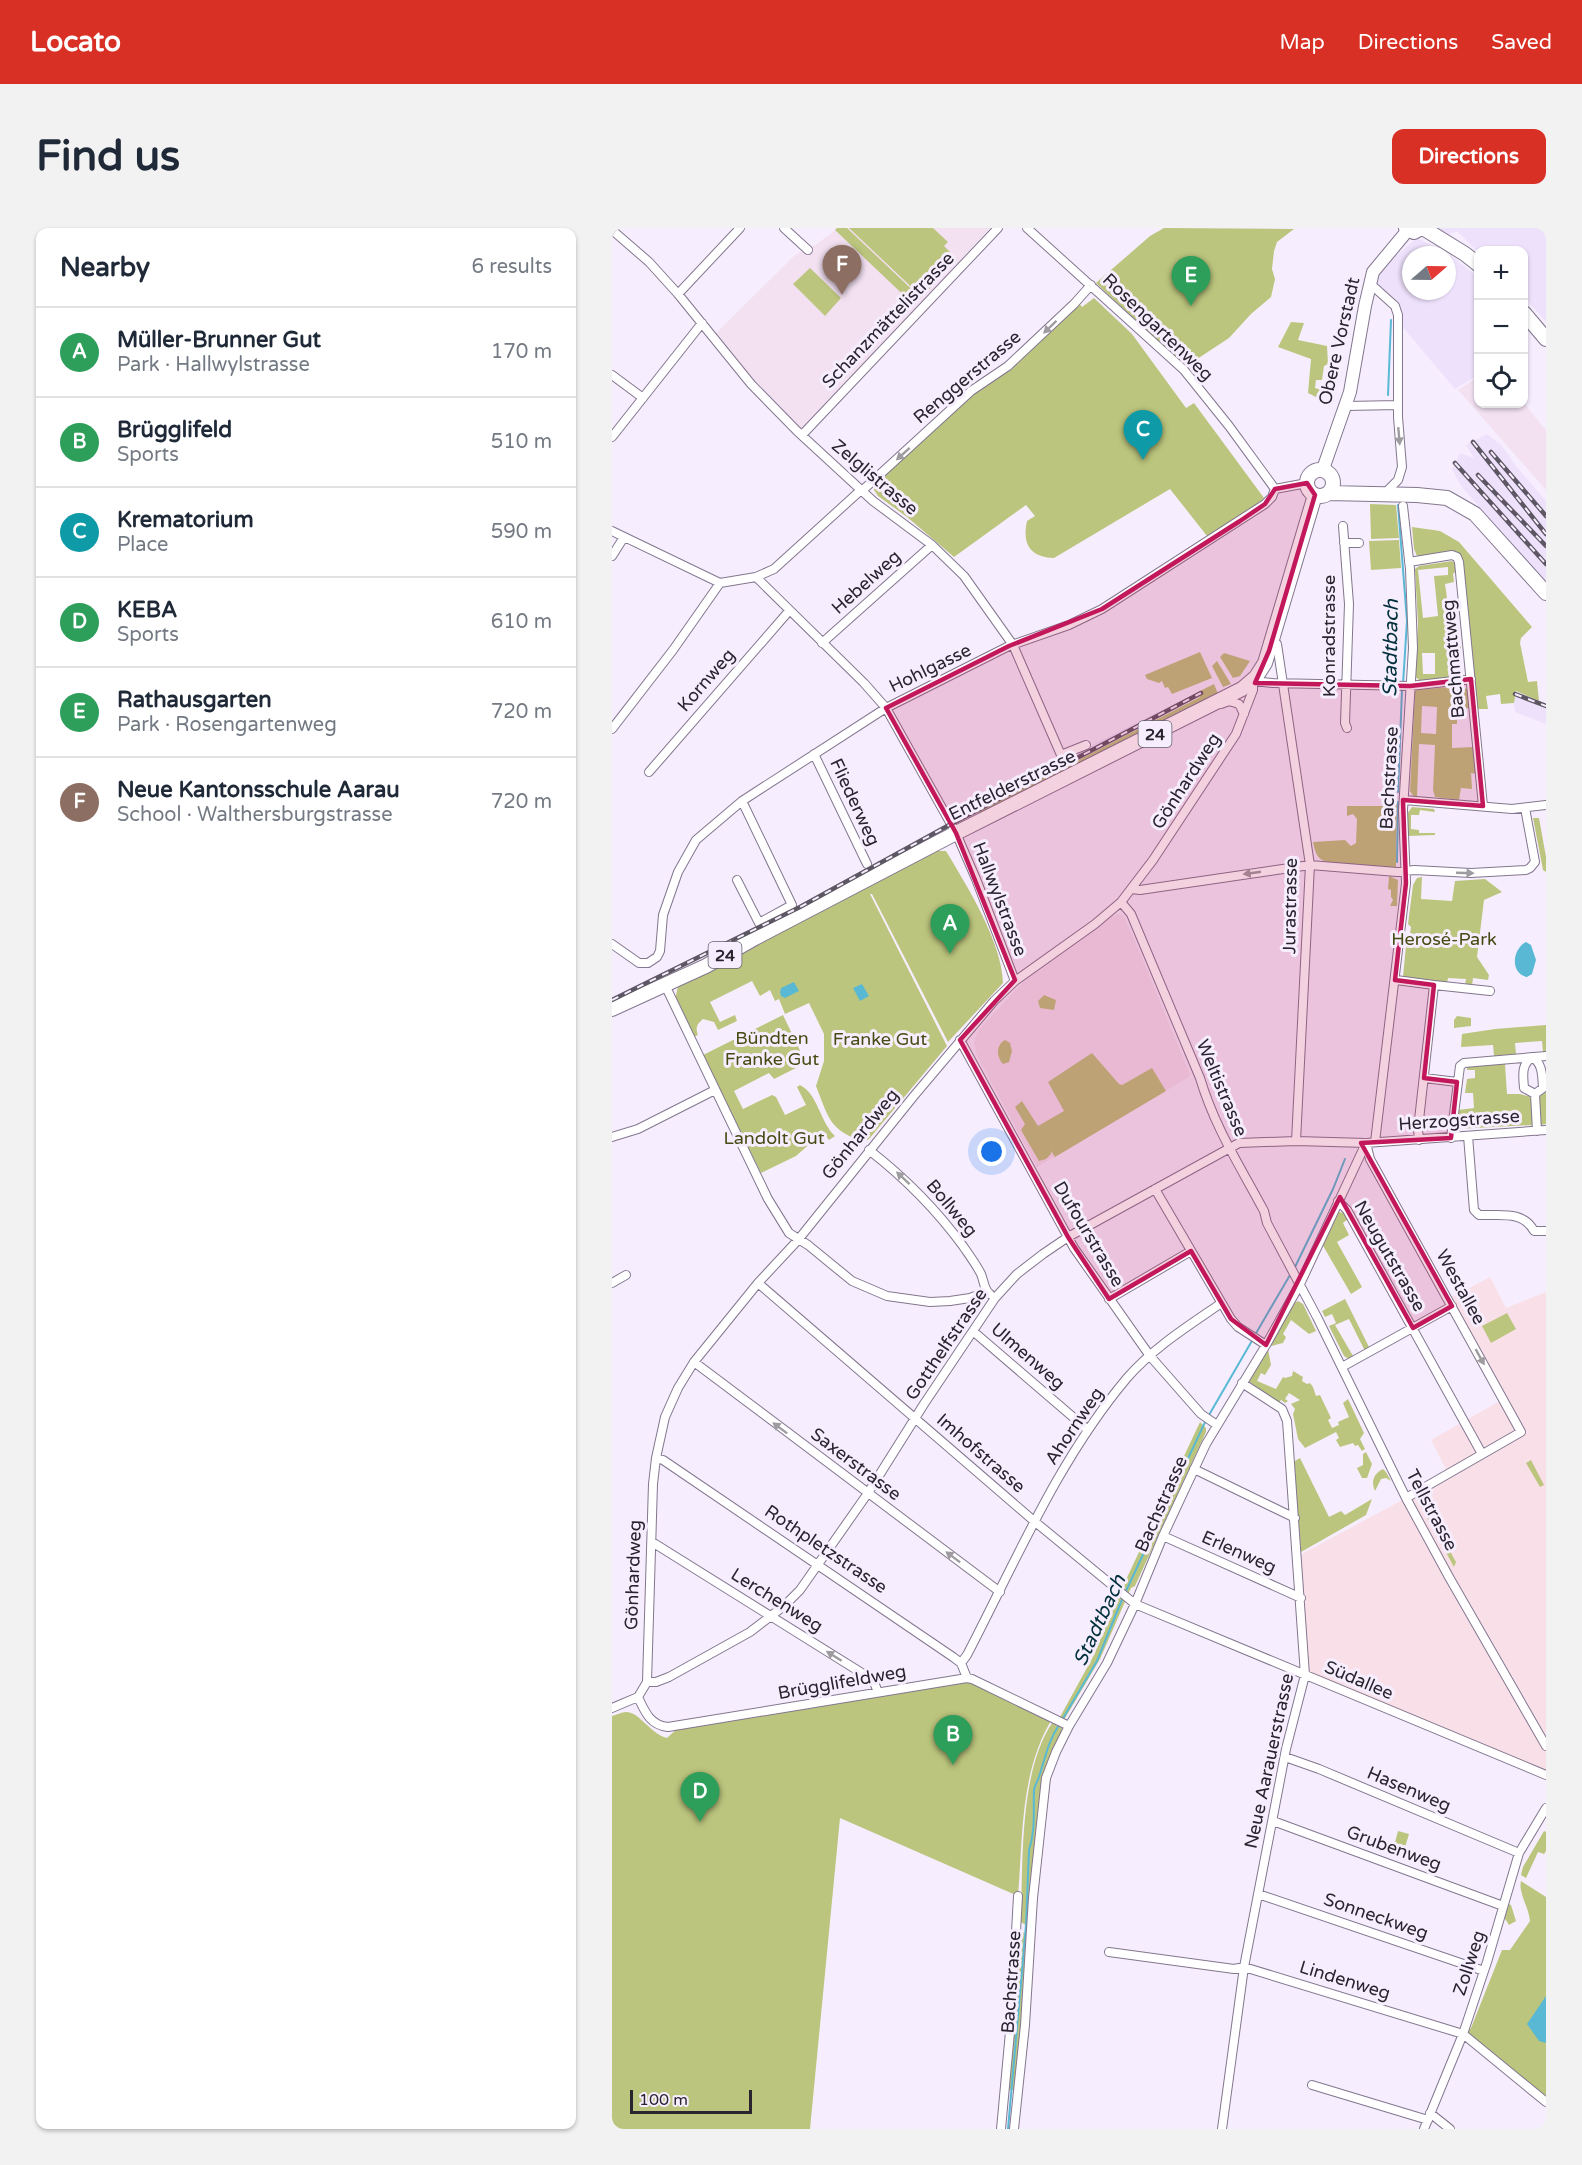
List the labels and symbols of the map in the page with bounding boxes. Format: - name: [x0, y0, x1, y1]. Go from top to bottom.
- pin: F: [822, 245, 862, 295]
- north arrow: [1402, 246, 1456, 300]
- street label: Schanzmättelistrasse: [817, 247, 959, 393]
- pin: E: [1172, 256, 1210, 306]
- street label: Rosengartenweg: [1098, 269, 1218, 385]
- street label: Obere Vorstadt: [1314, 275, 1364, 407]
- one-way arrow: [1044, 319, 1058, 333]
- street label: Renggerstrasse: [909, 326, 1025, 428]
- pin: C: [1124, 410, 1162, 460]
- one-way arrow: [1394, 426, 1404, 445]
- street label: Zelglistrasse: [827, 434, 923, 520]
- one-way arrow: [896, 447, 911, 460]
- street label: Hebelweg: [827, 545, 905, 619]
- street label: Konradstrasse: [1318, 575, 1340, 697]
- water label: Stadtbach: [1378, 598, 1404, 697]
- street label: Bachmattweg: [1437, 599, 1469, 719]
- street label: Hohlgasse: [885, 639, 975, 697]
- street label: Kornweg: [673, 644, 739, 716]
- road number: 24: [1138, 721, 1172, 747]
- street label: Bachstrasse: [1375, 726, 1403, 830]
- street label: Gönhardweg: [1147, 729, 1225, 833]
- street label: Entfelderstrasse: [945, 745, 1079, 825]
- street label: Fliederweg: [825, 755, 885, 849]
- street label: Hallwylstrasse: [968, 839, 1032, 959]
- street label: Jurastrasse: [1278, 858, 1302, 954]
- one-way arrow: [1455, 868, 1474, 878]
- one-way arrow: [1242, 869, 1261, 878]
- pin: A: [930, 904, 970, 954]
- park label: Herosé-Park: [1391, 928, 1497, 950]
- road number: 24: [708, 942, 742, 968]
- park label: Bündten Franke Gut: [725, 1027, 819, 1070]
- park label: Franke Gut: [833, 1028, 927, 1050]
- street label: Weltistrasse: [1192, 1036, 1252, 1140]
- street label: Gönhardweg: [817, 1084, 903, 1184]
- street label: Herzogstrasse: [1398, 1105, 1520, 1135]
- park label: Landolt Gut: [723, 1127, 825, 1149]
- your location: [977, 1137, 1006, 1166]
- one-way arrow: [896, 1172, 911, 1185]
- street label: Bollweg: [922, 1175, 982, 1241]
- street label: Dufourstrasse: [1049, 1177, 1129, 1291]
- street label: Neugutstrasse: [1349, 1197, 1431, 1315]
- street label: Westallee: [1431, 1246, 1491, 1328]
- street label: Gotthelfstrasse: [900, 1284, 992, 1404]
- street label: Ulmenweg: [986, 1318, 1070, 1394]
- one-way arrow: [1475, 1349, 1485, 1366]
- street label: Ahornweg: [1040, 1383, 1108, 1469]
- street label: Imhofstrasse: [932, 1409, 1030, 1497]
- one-way arrow: [772, 1421, 788, 1434]
- street label: Saxerstrasse: [806, 1423, 906, 1505]
- street label: Bachstrasse: [1130, 1452, 1192, 1556]
- street label: Tellstrasse: [1401, 1466, 1463, 1554]
- street label: Rothpletzstrasse: [760, 1500, 892, 1598]
- street label: Gönhardweg: [620, 1520, 646, 1630]
- street label: Erlenweg: [1198, 1526, 1280, 1578]
- one-way arrow: [945, 1551, 961, 1563]
- street label: Lerchenweg: [727, 1563, 827, 1637]
- water label: Stadtbach: [1068, 1570, 1132, 1670]
- one-way arrow: [826, 1650, 843, 1661]
- street label: Südallee: [1321, 1656, 1397, 1704]
- street label: Brügglifeldweg: [776, 1660, 908, 1704]
- street label: Neue Aarauerstrasse: [1240, 1671, 1298, 1851]
- pin: B: [934, 1716, 972, 1765]
- street label: Hasenweg: [1364, 1761, 1454, 1817]
- pin: D: [680, 1772, 719, 1822]
- street label: Grubenweg: [1343, 1821, 1445, 1875]
- street label: Sonneckweg: [1321, 1888, 1431, 1944]
- street label: Zollweg: [1448, 1928, 1490, 1998]
- street label: Bachstrasse: [996, 1930, 1026, 2034]
- street label: Lindenweg: [1297, 1956, 1393, 2004]
- scale bar: [630, 2087, 752, 2114]

